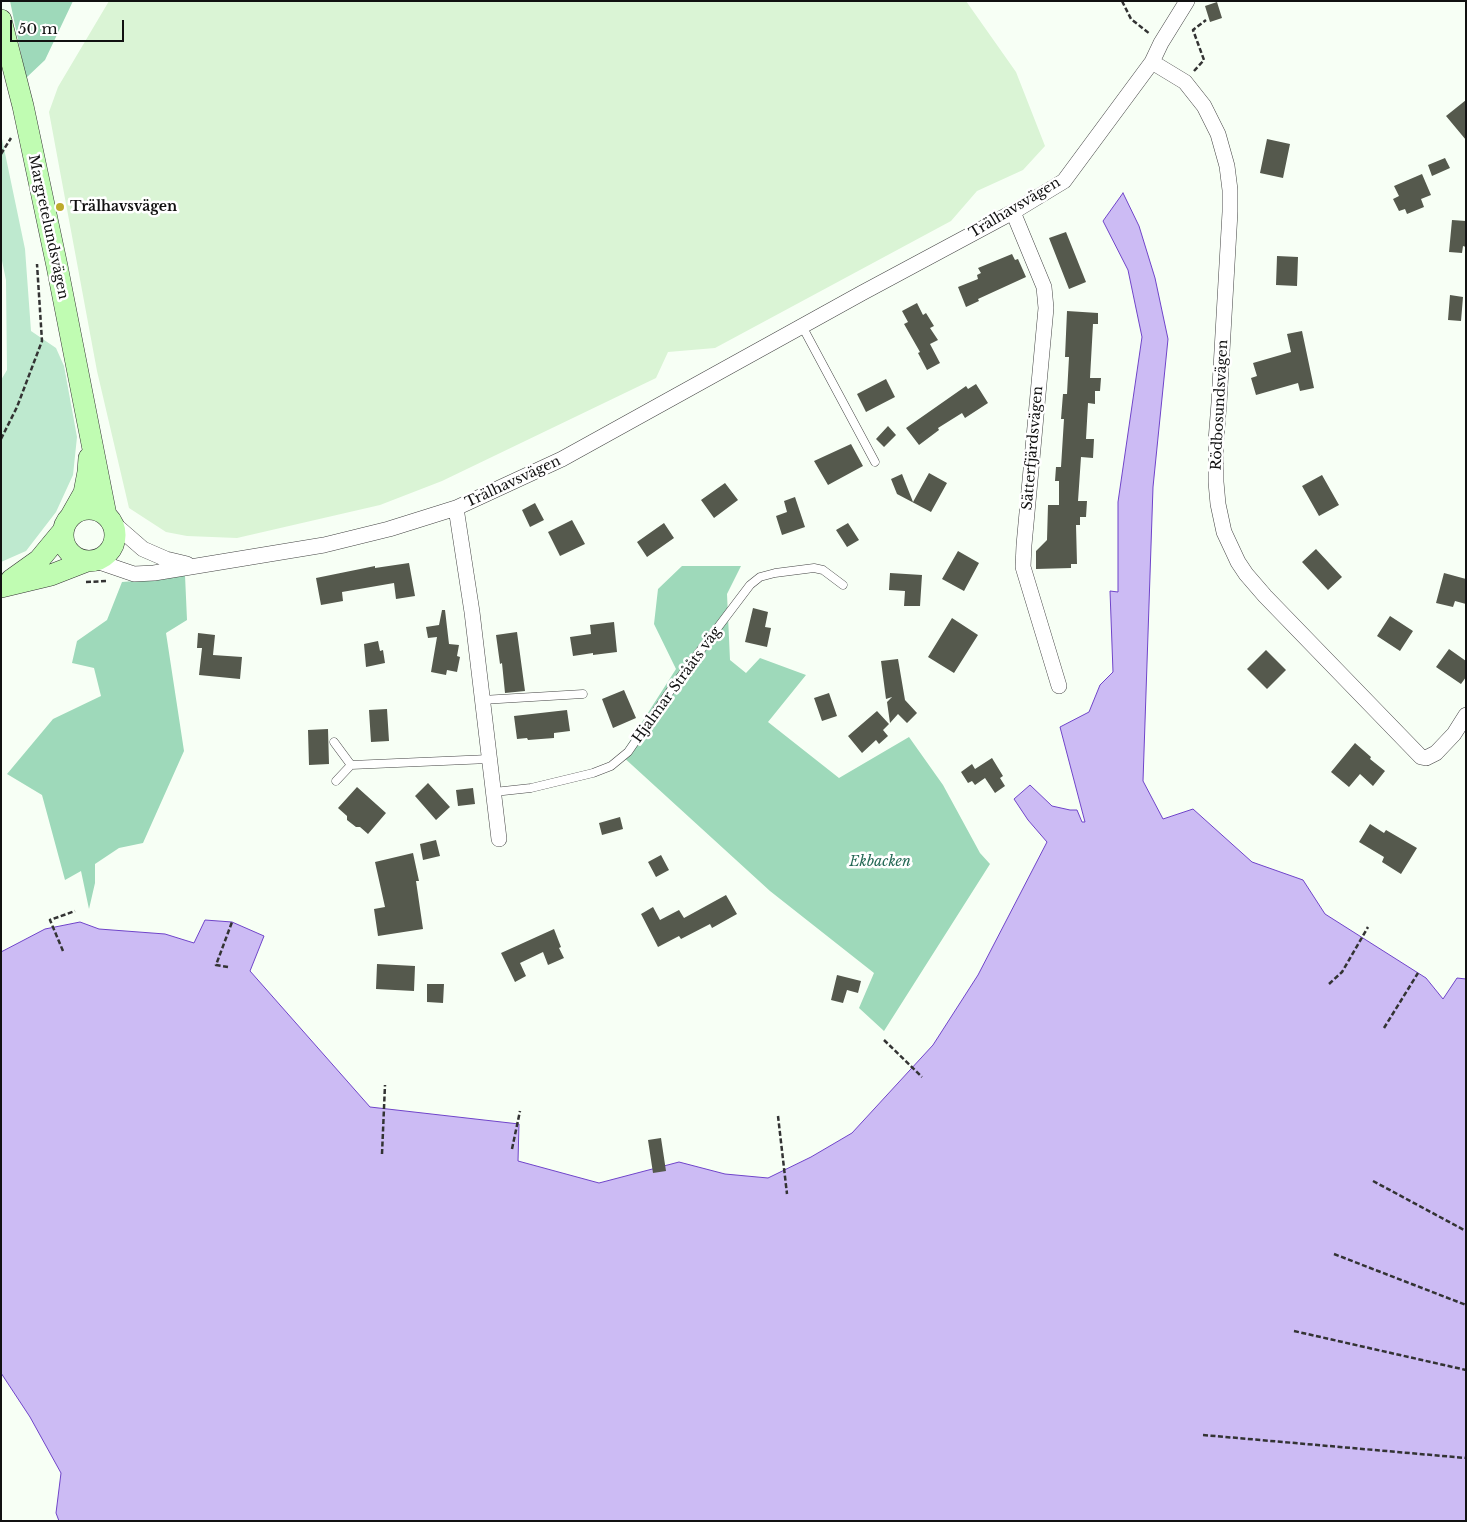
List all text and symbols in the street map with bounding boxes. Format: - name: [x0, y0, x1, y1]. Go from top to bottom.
- scale bar: [12, 10, 126, 42]
- text: 50 m: [18, 19, 58, 38]
- street label: Margretelundsvägen: [24, 153, 72, 301]
- street label: Trälhavsvägen: [967, 174, 1063, 242]
- place label: Trälhavsvägen: [70, 199, 177, 215]
- marker: Trälhavsvägen: [54, 201, 66, 213]
- street label: Rödbosundsvägen: [1208, 339, 1232, 471]
- street label: Sätterfjärdsvägen: [1019, 385, 1047, 511]
- street label: Trälhavsvägen: [463, 453, 563, 511]
- street label: Hjalmar Strååts väg: [629, 624, 725, 746]
- park label: Ekbacken: [849, 854, 911, 870]

